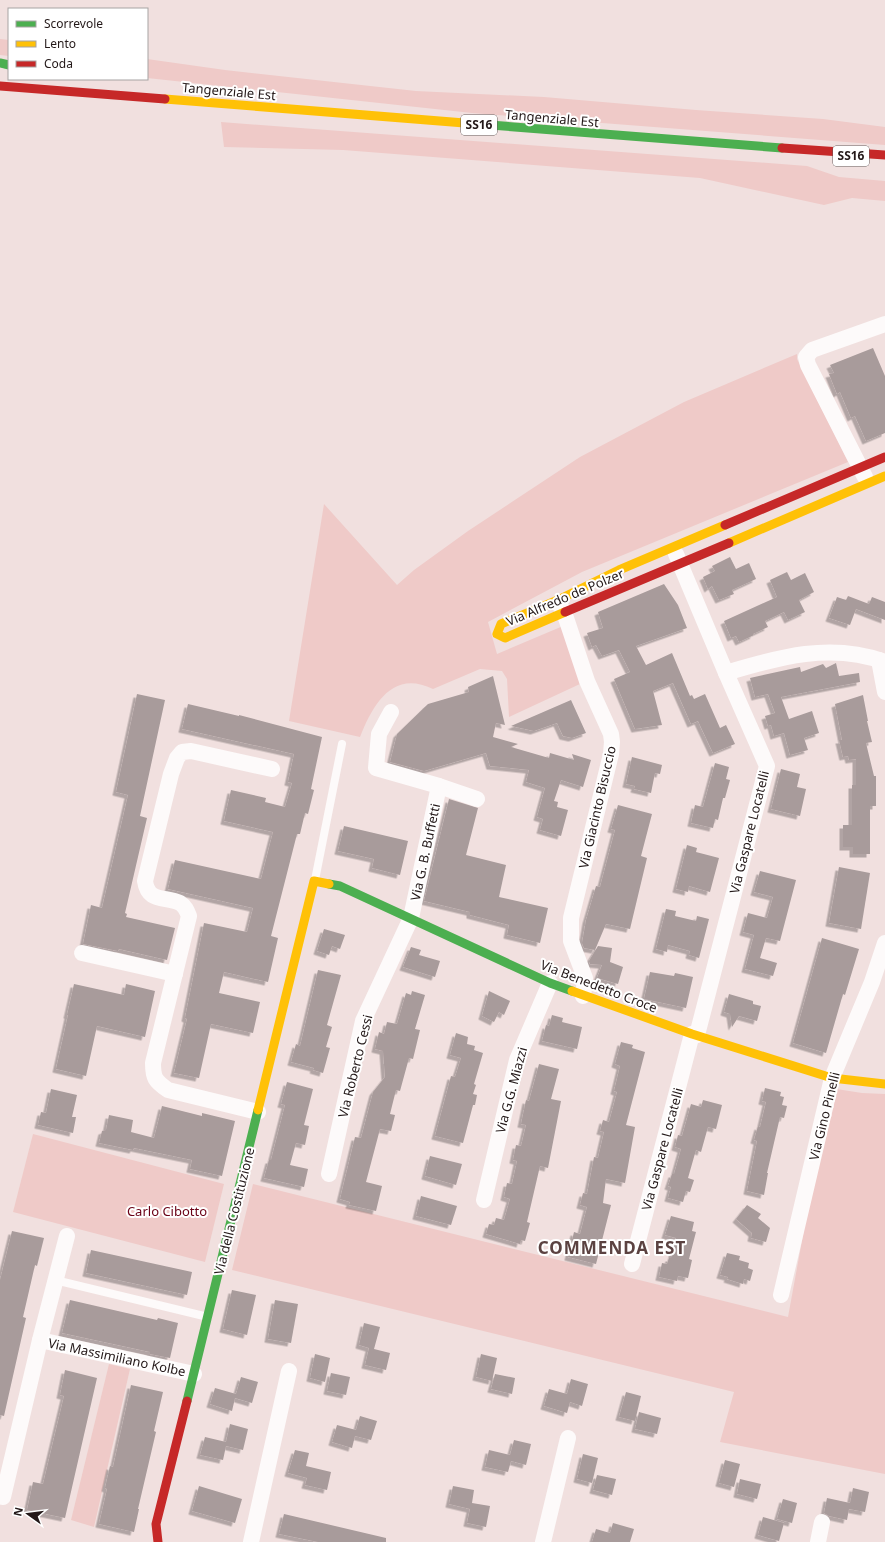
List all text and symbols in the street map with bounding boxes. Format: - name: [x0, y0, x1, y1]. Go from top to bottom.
- legend: [8, 8, 148, 80]
- text: Scorrevole: [44, 15, 103, 32]
- text: Lento: [44, 35, 76, 52]
- text: Coda: [44, 55, 73, 72]
- street label: Tangenziale Est: [181, 78, 277, 104]
- street label: Tangenziale Est: [504, 105, 600, 131]
- road number: SS16: [461, 115, 497, 135]
- road number: SS16: [833, 146, 869, 166]
- street label: Via Alfredo de Polzer: [503, 564, 627, 630]
- street label: Via Giacinto Bisuccio: [574, 744, 620, 870]
- street label: Via Gaspare Locatelli: [725, 769, 773, 895]
- street label: Via G. B. Buffetti: [406, 802, 444, 902]
- street label: Via Benedetto Croce: [538, 955, 660, 1017]
- street label: Via Roberto Cessi: [333, 1013, 377, 1119]
- street label: Via G.G. Miazzi: [491, 1045, 531, 1135]
- street label: Via Gino Pinelli: [804, 1070, 844, 1162]
- street label: Via Gaspare Locatelli: [637, 1086, 687, 1212]
- street label: Via della Costituzione: [210, 1146, 258, 1276]
- park label: Carlo Cibotto: [127, 1202, 207, 1220]
- district label: COMMENDA EST: [538, 1236, 686, 1259]
- street label: Via Massimiliano Kolbe: [47, 1334, 187, 1380]
- north arrow: [8, 1494, 48, 1534]
- text: N: [9, 1505, 26, 1518]

